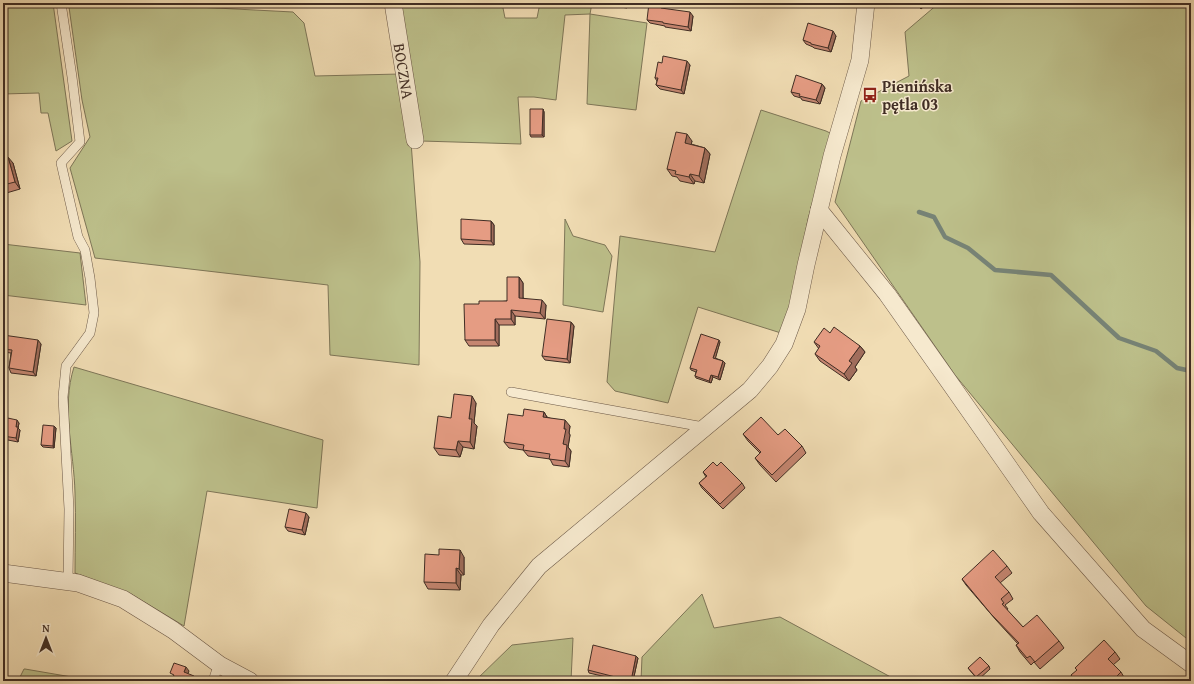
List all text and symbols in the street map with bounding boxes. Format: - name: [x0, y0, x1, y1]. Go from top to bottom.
- street label: BOCZNA: [388, 42, 420, 101]
- place label: Pienińska pętla 03: [882, 74, 953, 116]
- bus stop icon: Pienińska pętla 03: [861, 86, 879, 104]
- north arrow: [26, 618, 66, 658]
- text: N: [42, 620, 50, 636]

